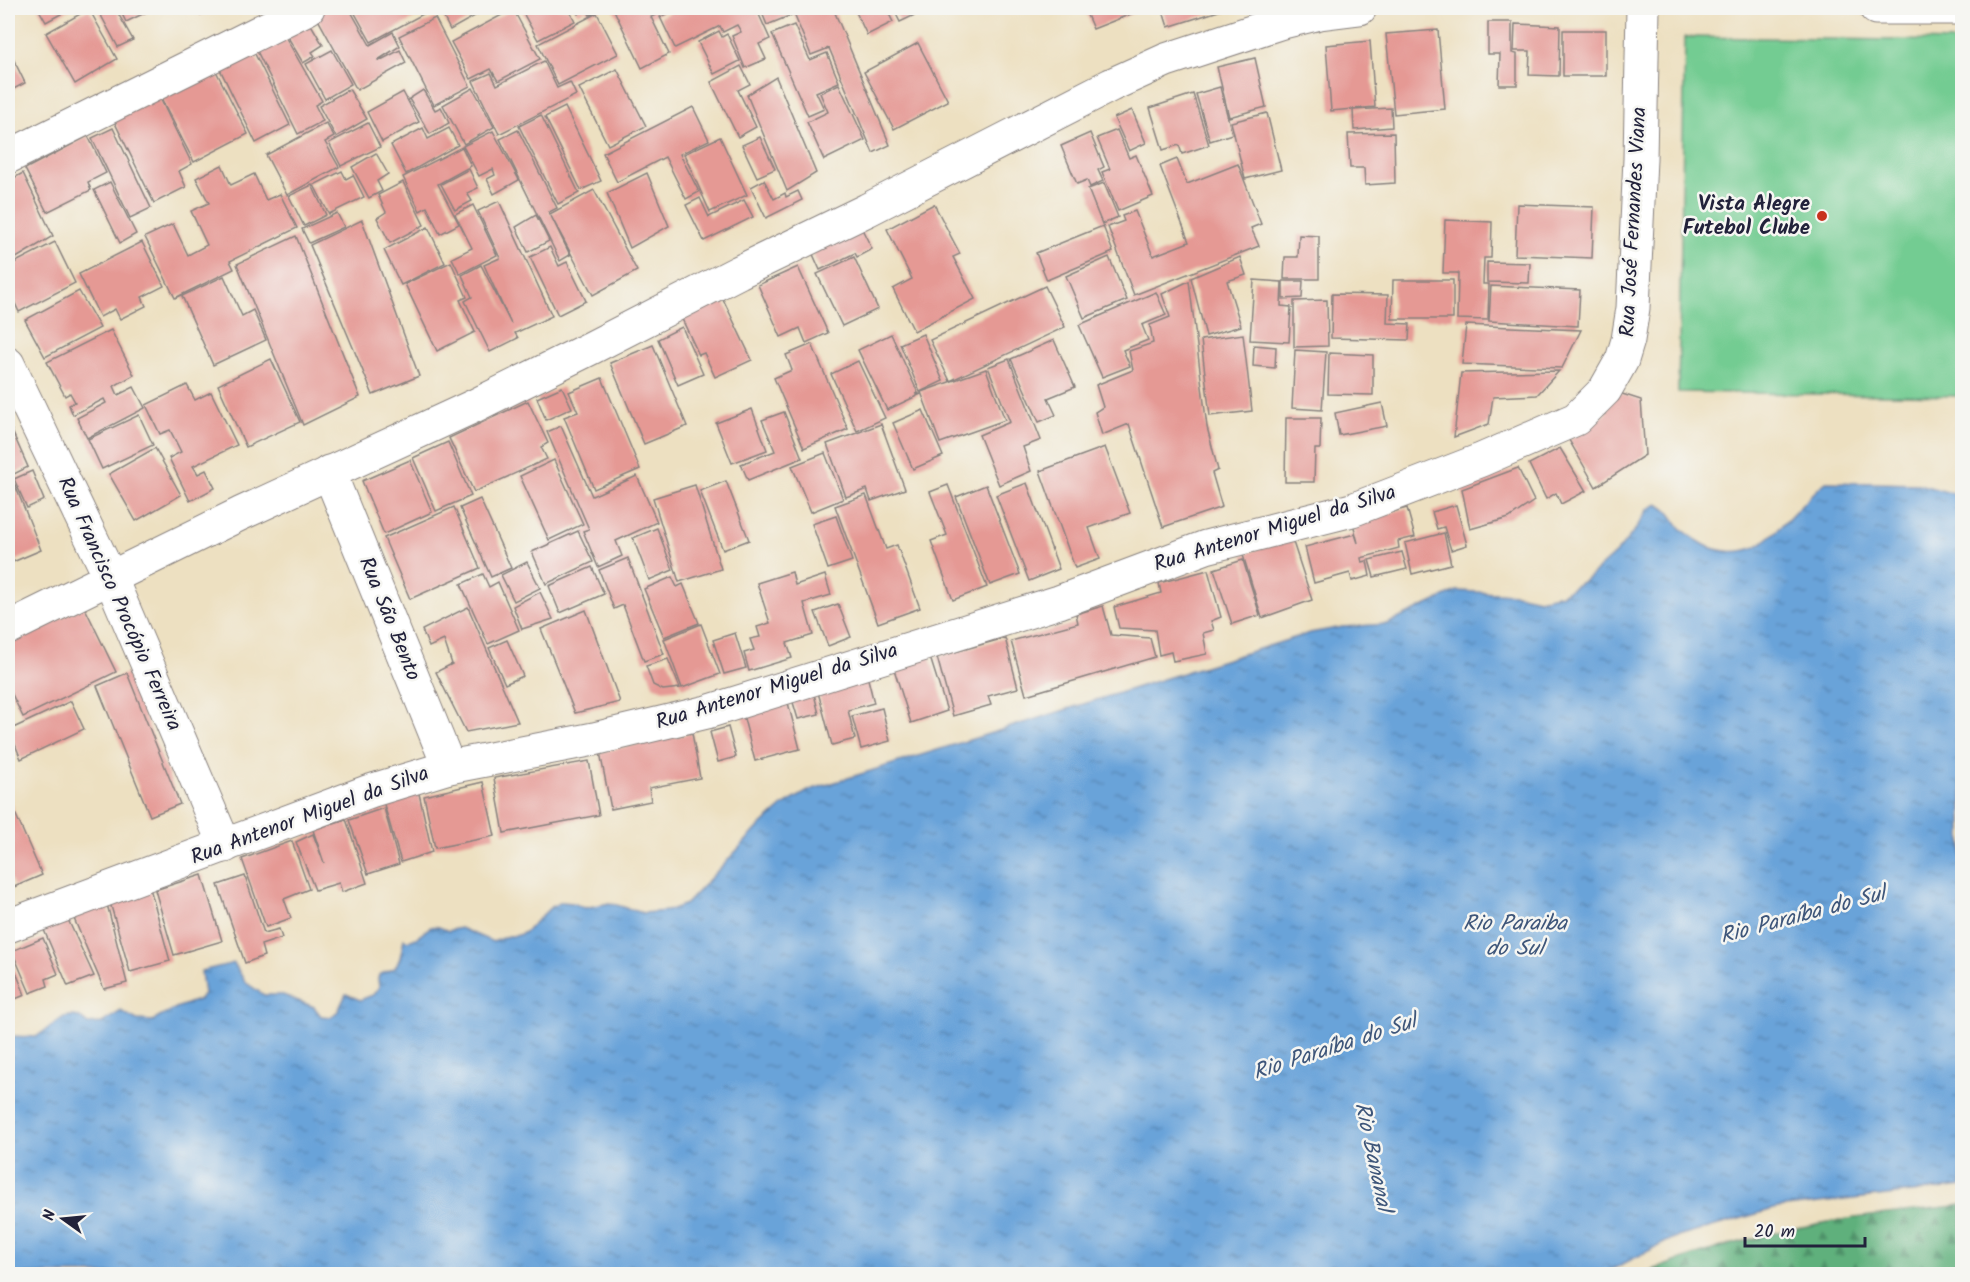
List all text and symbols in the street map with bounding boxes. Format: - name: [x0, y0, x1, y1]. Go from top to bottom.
- street label: Rua José Fernandes Viana: [1611, 106, 1657, 338]
- place label: Vista Alegre Futebol Clube: [1683, 188, 1810, 245]
- marker: Vista Alegre Futebol Clube: [1815, 209, 1829, 223]
- street label: Rua Francisco Procópio Ferreira: [48, 471, 190, 737]
- street label: Rua Antenor Miguel da Silva: [1150, 476, 1400, 582]
- street label: Rua São Bento: [349, 552, 429, 686]
- street label: Rua Antenor Miguel da Silva: [652, 634, 902, 740]
- street label: Rua Antenor Miguel da Silva: [186, 757, 434, 875]
- water label: Rio Paraíba do Sul: [1716, 876, 1894, 955]
- water label: Rio Paraiba do Sul: [1463, 907, 1569, 967]
- water label: Rio Paraíba do Sul: [1249, 1004, 1426, 1091]
- water label: Rio Bananal: [1343, 1099, 1402, 1219]
- north arrow: [33, 1189, 93, 1249]
- text: N: [37, 1207, 63, 1224]
- scale bar: [1745, 1210, 1865, 1248]
- text: 20 m: [1754, 1218, 1795, 1247]

